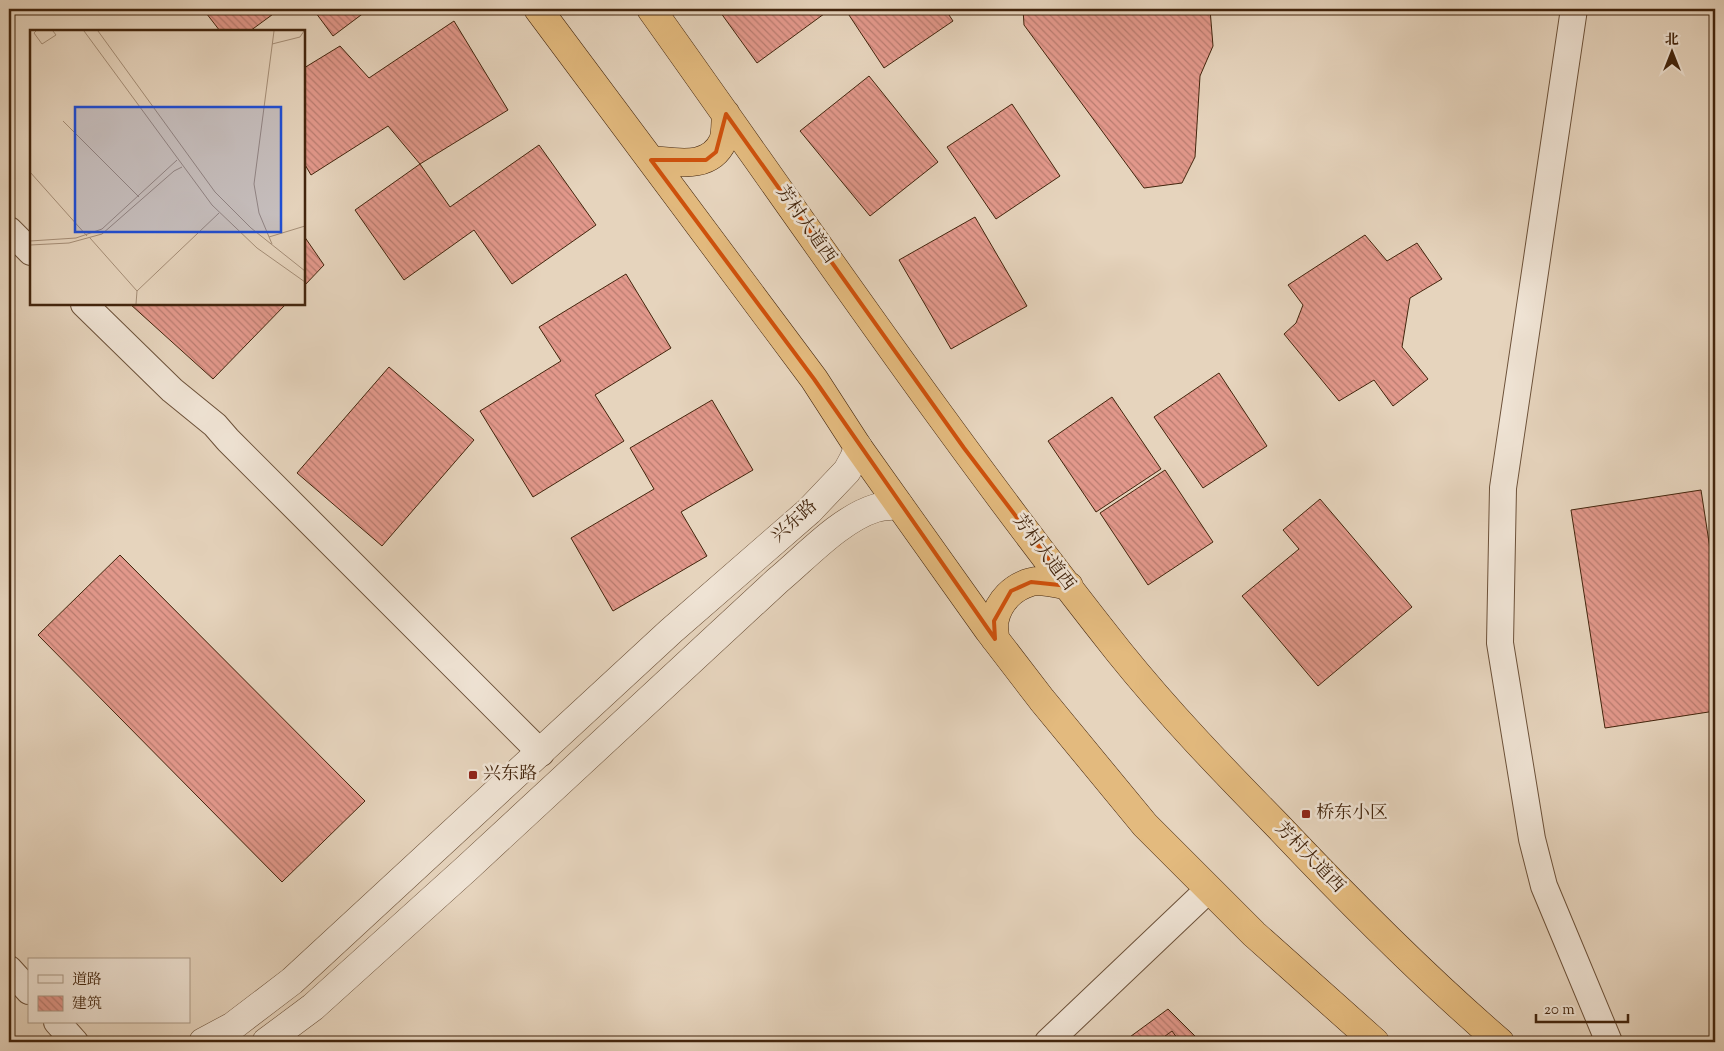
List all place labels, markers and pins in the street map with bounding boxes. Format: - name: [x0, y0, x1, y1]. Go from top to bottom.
- place label: 兴东路: [483, 762, 537, 788]
- marker: 兴东路: [467, 769, 479, 781]
- place label: 桥东小区: [1316, 801, 1388, 827]
- marker: 桥东小区: [1300, 808, 1312, 820]

